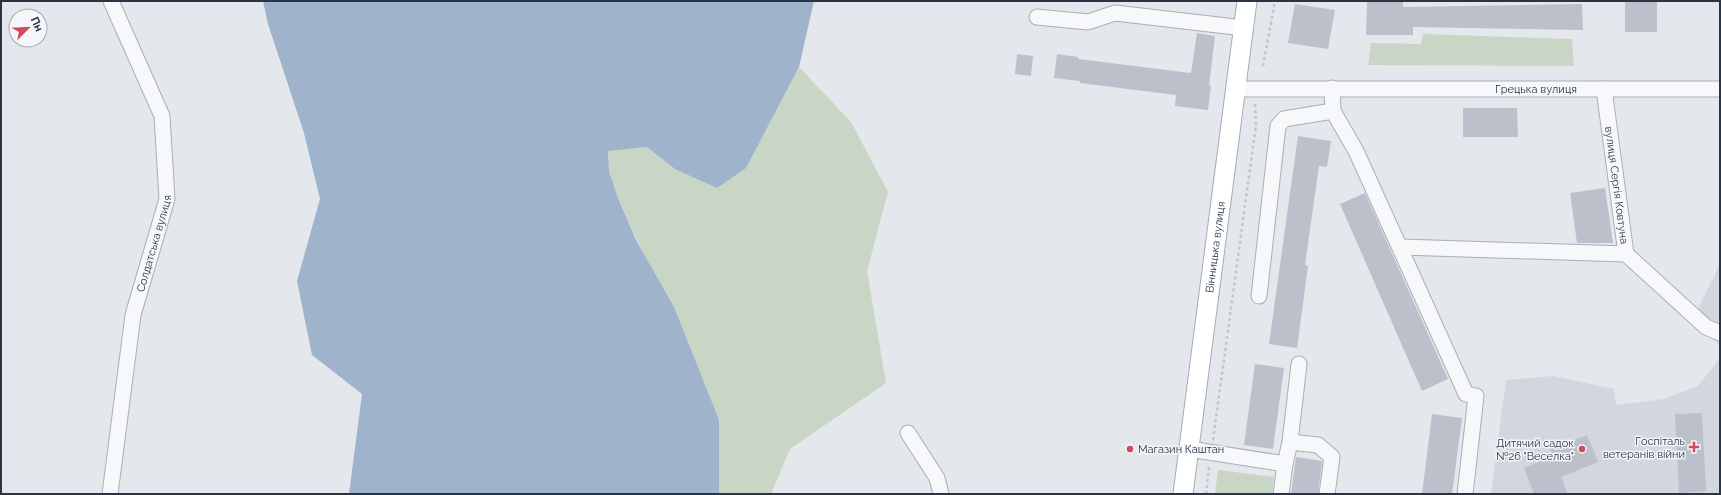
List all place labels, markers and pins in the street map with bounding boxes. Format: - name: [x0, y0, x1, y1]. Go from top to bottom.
- place label: Госпіталь ветеранів війни: [1603, 435, 1686, 461]
- place label: Дитячий садок №26 "Веселка": [1496, 437, 1574, 463]
- marker: Госпіталь ветеранів війни: [1688, 441, 1700, 453]
- place label: Магазин Каштан: [1138, 443, 1224, 456]
- marker: Магазин Каштан: [1125, 444, 1135, 454]
- marker: Дитячий садок №26 "Веселка": [1577, 444, 1587, 454]

